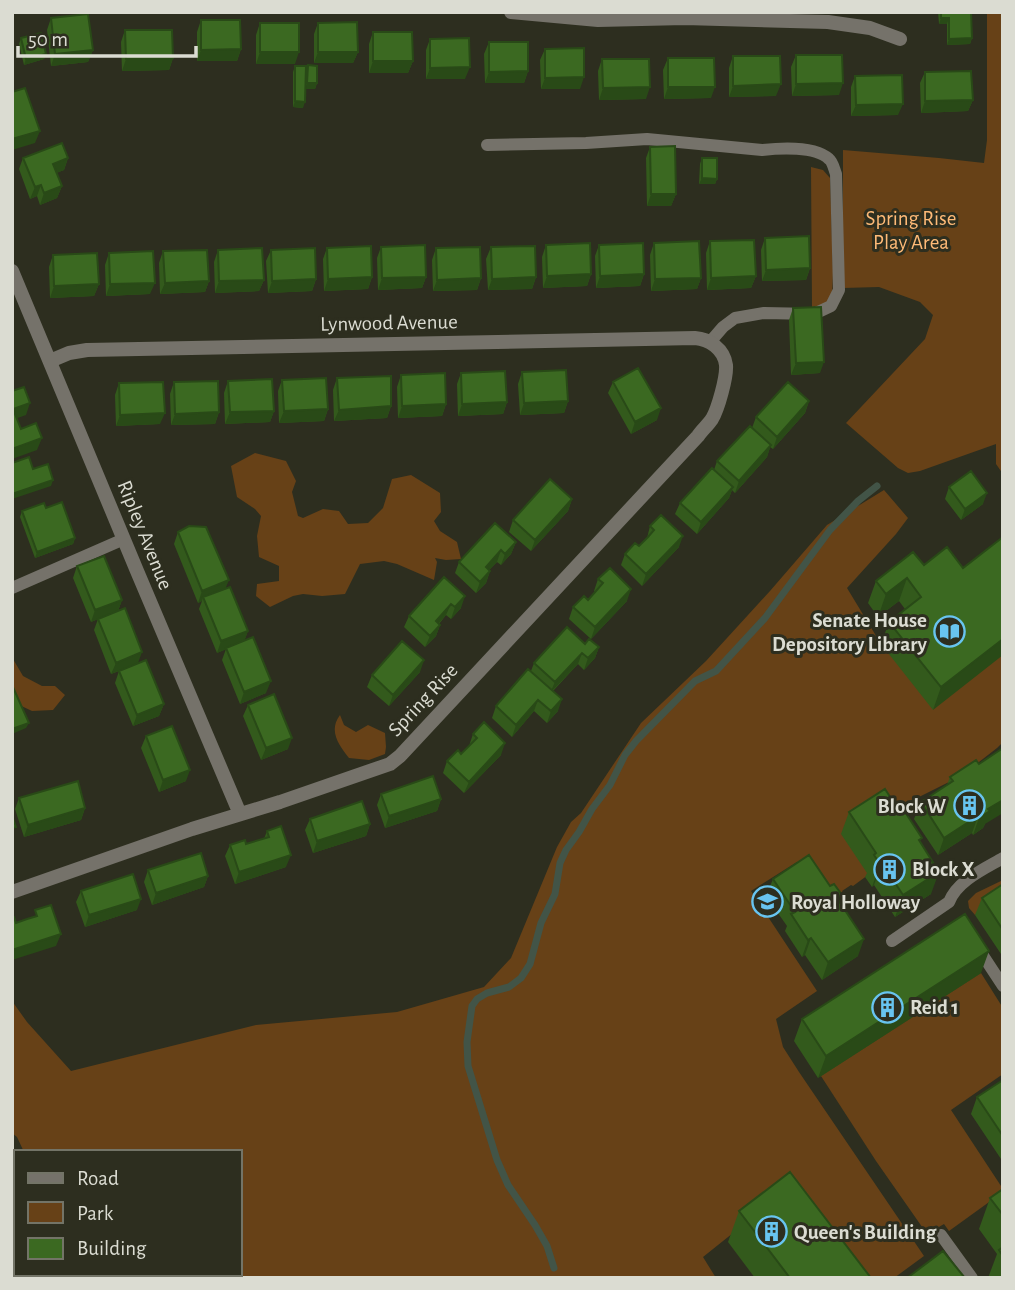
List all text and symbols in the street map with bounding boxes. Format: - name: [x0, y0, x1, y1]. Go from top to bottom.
- scale bar: [18, 14, 196, 58]
- text: 50 m: [28, 29, 68, 50]
- park label: Spring Rise Play Area: [866, 208, 956, 253]
- street label: Lynwood Avenue: [320, 311, 458, 335]
- street label: Ripley Avenue: [114, 477, 176, 593]
- place label: Senate House Depository Library: [772, 610, 928, 655]
- library icon: Senate House Depository Library: [933, 615, 967, 649]
- street label: Spring Rise: [384, 660, 462, 740]
- building icon: Block W: [952, 789, 986, 823]
- place label: Block W: [877, 796, 946, 817]
- building icon: Block X: [872, 852, 906, 886]
- place label: Block X: [912, 859, 975, 880]
- school or university icon: Royal Holloway: [751, 885, 785, 919]
- place label: Royal Holloway: [791, 892, 921, 913]
- building icon: Reid 1: [870, 990, 904, 1024]
- place label: Reid 1: [910, 997, 959, 1018]
- legend: [14, 1150, 242, 1276]
- text: Road: [77, 1168, 119, 1189]
- text: Park: [77, 1203, 114, 1224]
- building icon: Queen's Building: [754, 1215, 788, 1249]
- place label: Queen's Building: [794, 1222, 937, 1244]
- text: Building: [77, 1238, 147, 1259]

